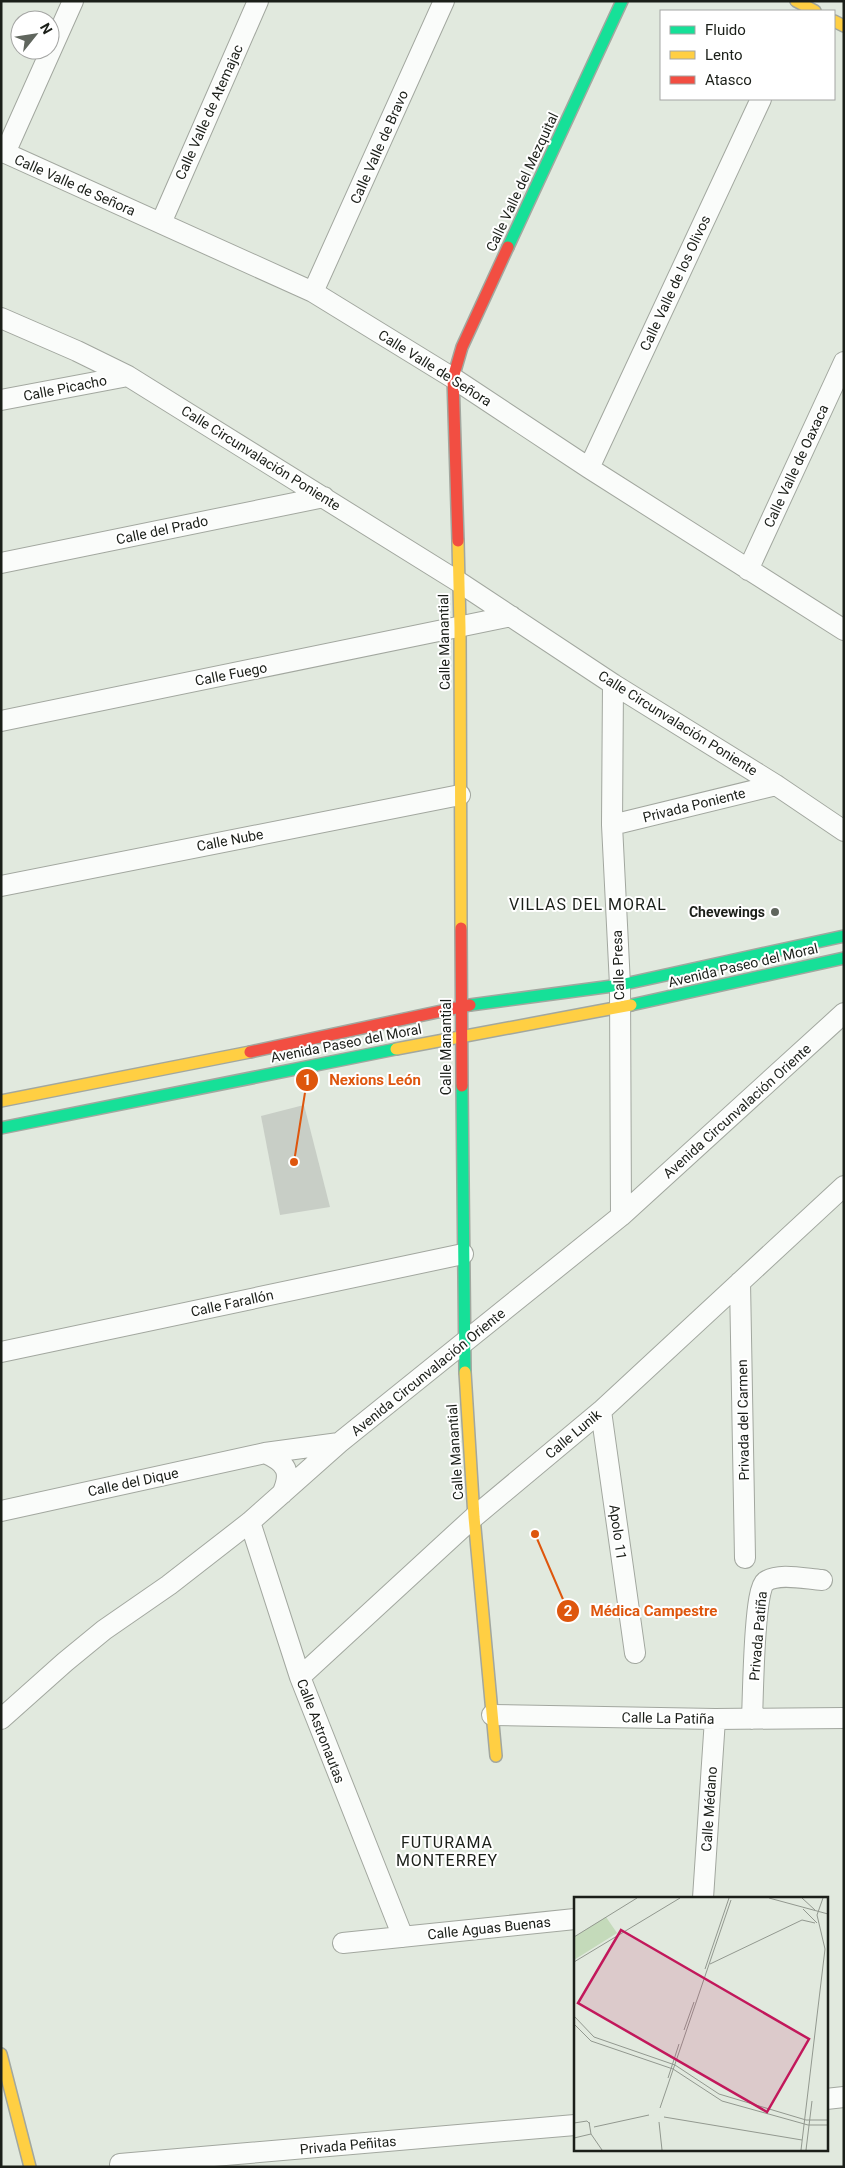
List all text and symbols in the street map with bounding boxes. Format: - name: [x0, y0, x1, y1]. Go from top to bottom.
- north arrow: [10, 10, 60, 60]
- legend: [660, 10, 835, 100]
- text: N: [37, 20, 56, 37]
- text: Fluido: [705, 21, 746, 39]
- street label: Calle Valle de Atemajac: [172, 42, 246, 182]
- text: Lento: [705, 46, 743, 64]
- text: Atasco: [705, 71, 752, 89]
- street label: Calle Valle de Bravo: [347, 88, 411, 206]
- street label: Calle Valle del Mezquital: [483, 110, 561, 254]
- street label: Calle Valle de Señora: [12, 151, 138, 219]
- street label: Calle Valle de los Olivos: [637, 213, 713, 353]
- street label: Calle Valle de Señora: [375, 327, 495, 409]
- street label: Calle Picacho: [22, 372, 108, 404]
- street label: Calle Circunvalación Poniente: [178, 402, 344, 514]
- street label: Calle Valle de Oaxaca: [760, 402, 832, 530]
- street label: Calle del Prado: [115, 512, 209, 548]
- street label: Calle Manantial: [435, 594, 453, 690]
- street label: Calle Fuego: [194, 659, 268, 689]
- street label: Calle Circunvalación Poniente: [595, 667, 761, 779]
- street label: Privada Poniente: [641, 785, 747, 825]
- street label: Calle Nube: [195, 826, 265, 854]
- district label: VILLAS DEL MORAL: [509, 895, 667, 914]
- place label: Chevewings: [689, 904, 765, 920]
- marker: Chevewings: [769, 906, 781, 918]
- street label: Calle Presa: [609, 930, 627, 1000]
- street label: Avenida Paseo del Moral: [666, 940, 820, 990]
- street label: Calle Manantial: [438, 999, 454, 1095]
- street label: Avenida Paseo del Moral: [269, 1021, 423, 1065]
- street label: Avenida Circunvalación Oriente: [660, 1040, 814, 1182]
- callout: Nexions León: [294, 1065, 431, 1095]
- text: 1: [303, 1071, 311, 1089]
- text: Nexions León: [329, 1071, 421, 1089]
- street label: Calle Farallón: [189, 1286, 275, 1320]
- street label: Avenida Circunvalación Oriente: [348, 1305, 508, 1439]
- street label: Privada del Carmen: [734, 1359, 752, 1481]
- street label: Calle Manantial: [444, 1403, 466, 1501]
- street label: Calle Lunik: [542, 1406, 605, 1462]
- street label: Calle del Dique: [86, 1465, 180, 1499]
- street label: Apolo 11: [606, 1503, 630, 1561]
- street label: Privada Patiña: [746, 1590, 770, 1682]
- callout: Médica Campestre: [555, 1596, 727, 1626]
- text: 2: [564, 1602, 573, 1620]
- text: Médica Campestre: [591, 1602, 717, 1620]
- street label: Calle Astronautas: [294, 1677, 348, 1785]
- street label: Calle La Patiña: [621, 1709, 715, 1727]
- street label: Calle Médano: [698, 1766, 720, 1852]
- district label: FUTURAMA MONTERREY: [396, 1833, 498, 1870]
- inset map: [574, 1897, 828, 2150]
- street label: Calle Aguas Buenas: [427, 1914, 551, 1942]
- street label: Privada Peñitas: [299, 2133, 397, 2157]

